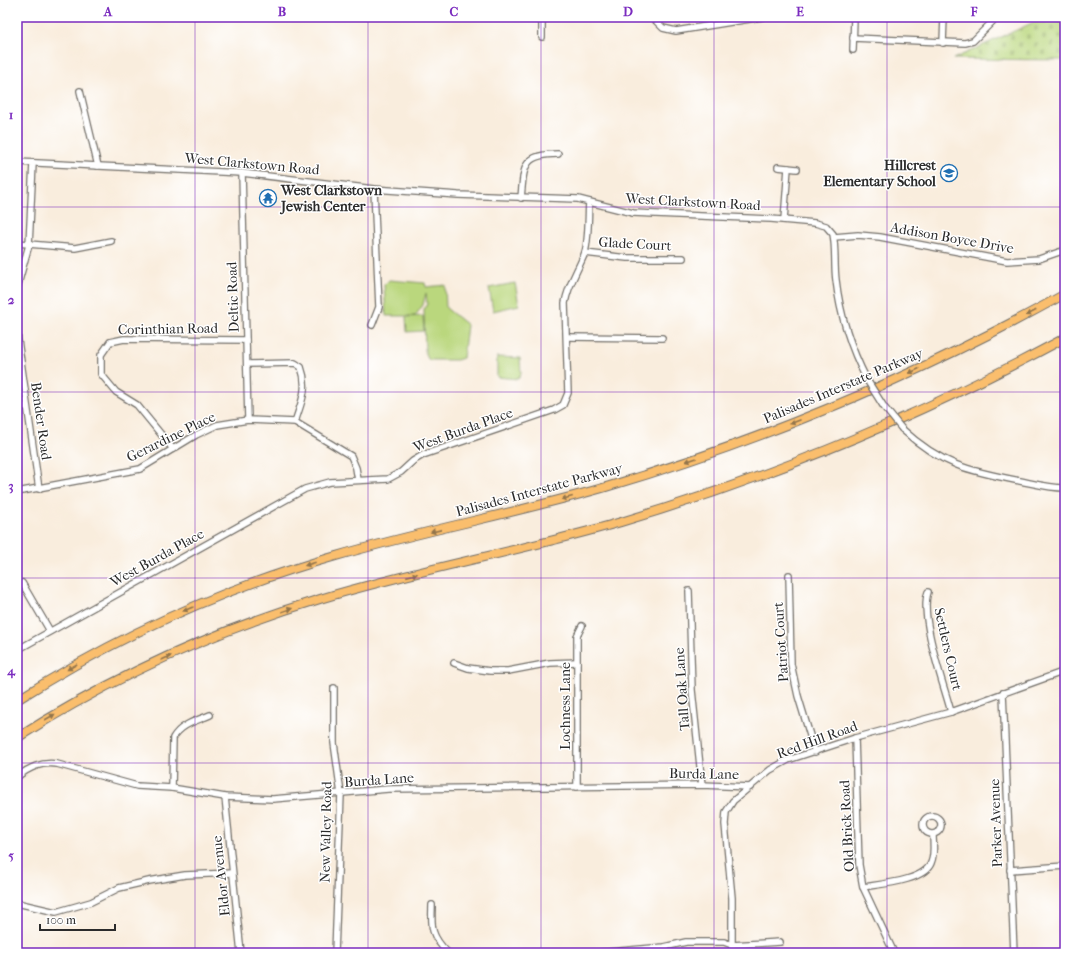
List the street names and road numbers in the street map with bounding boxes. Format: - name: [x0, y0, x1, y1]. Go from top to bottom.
- street label: West Clarkstown Road: [183, 150, 321, 178]
- street label: West Clarkstown Road: [624, 190, 761, 214]
- street label: Addison Boyce Drive: [888, 219, 1015, 257]
- street label: Glade Court: [598, 234, 672, 254]
- street label: Deltic Road: [223, 261, 243, 333]
- street label: Corinthian Road: [118, 320, 219, 338]
- street label: Palisades Interstate Parkway: [761, 344, 926, 427]
- street label: Bender Road: [27, 381, 55, 462]
- street label: West Burda Place: [410, 404, 515, 456]
- street label: Gerardine Place: [124, 408, 218, 466]
- street label: Palisades Interstate Parkway: [454, 459, 625, 520]
- street label: West Burda Place: [106, 525, 207, 591]
- street label: Patriot Court: [770, 601, 792, 683]
- street label: Settlers Court: [930, 606, 966, 692]
- street label: Tall Oak Lane: [671, 647, 693, 731]
- street label: Lochness Lane: [557, 662, 574, 750]
- street label: Red Hill Road: [774, 717, 860, 762]
- street label: Burda Lane: [669, 765, 739, 783]
- street label: Burda Lane: [344, 769, 415, 791]
- street label: Parker Avenue: [986, 778, 1006, 868]
- street label: Old Brick Road: [836, 779, 858, 872]
- street label: New Valley Road: [317, 781, 335, 883]
- street label: Eldor Avenue: [208, 835, 234, 917]

